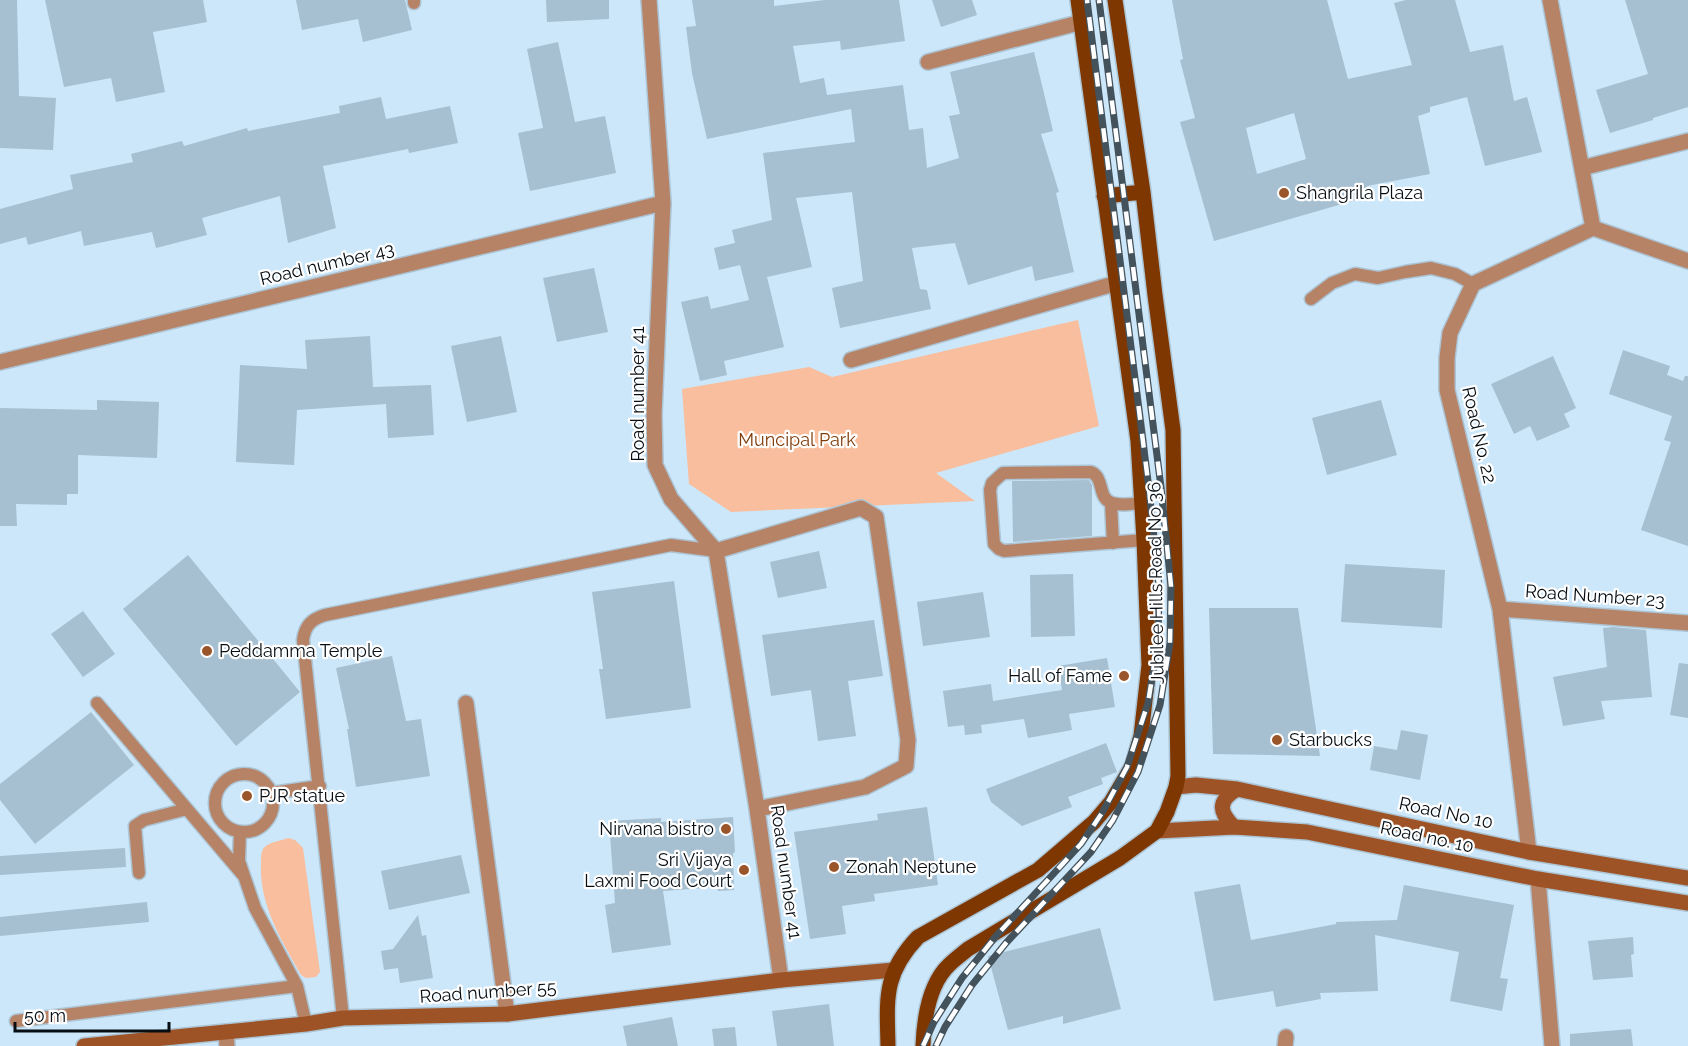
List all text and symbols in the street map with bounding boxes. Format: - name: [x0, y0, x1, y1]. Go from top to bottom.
- place label: Shangrila Plaza: [1296, 182, 1423, 203]
- marker: Shangrila Plaza: [1277, 186, 1291, 200]
- street label: Road number 43: [258, 238, 396, 289]
- street label: Road number 41: [627, 326, 648, 462]
- street label: Road No. 22: [1458, 384, 1501, 485]
- park label: Muncipal Park: [738, 429, 856, 450]
- street label: Jubilee Hills Road No 36: [1143, 481, 1168, 684]
- street label: Road Number 23: [1524, 580, 1666, 611]
- place label: Peddamma Temple: [219, 640, 383, 661]
- marker: Peddamma Temple: [200, 644, 214, 658]
- place label: Hall of Fame: [1008, 665, 1112, 686]
- marker: Hall of Fame: [1117, 669, 1131, 683]
- place label: Starbucks: [1289, 729, 1372, 750]
- marker: Starbucks: [1270, 733, 1284, 747]
- place label: PJR statue: [259, 785, 346, 806]
- marker: PJR statue: [240, 789, 254, 803]
- street label: Road No 10: [1397, 792, 1495, 833]
- street label: Road number 41: [767, 804, 806, 941]
- street label: Road no. 10: [1378, 816, 1476, 857]
- place label: Nirvana bistro: [599, 818, 714, 839]
- marker: Nirvana bistro: [719, 822, 733, 836]
- place label: Sri Vijaya Laxmi Food Court: [584, 849, 732, 891]
- place label: Zonah Neptune: [846, 856, 977, 877]
- marker: Zonah Neptune: [827, 860, 841, 874]
- marker: Sri Vijaya Laxmi Food Court: [737, 863, 751, 877]
- street label: Road number 55: [419, 976, 557, 1007]
- scale bar: [15, 995, 170, 1033]
- text: 50 m: [24, 1005, 66, 1026]

